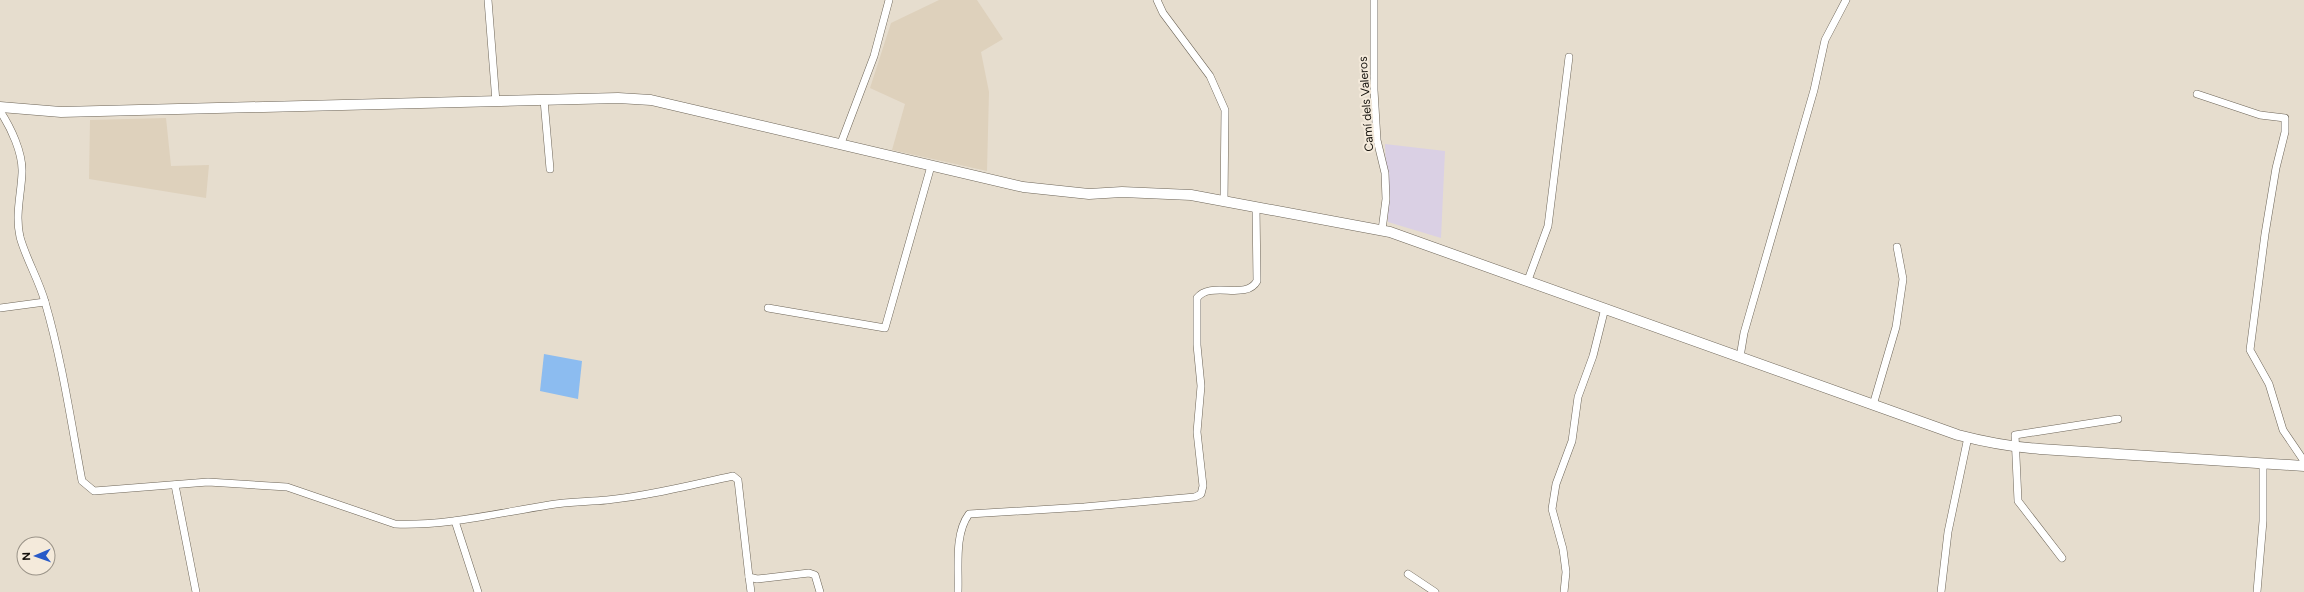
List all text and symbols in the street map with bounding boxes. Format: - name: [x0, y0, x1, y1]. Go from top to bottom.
- street label: Camí dels Valeros: [1356, 56, 1376, 152]
- north arrow: [16, 536, 56, 576]
- text: N: [20, 552, 33, 561]

